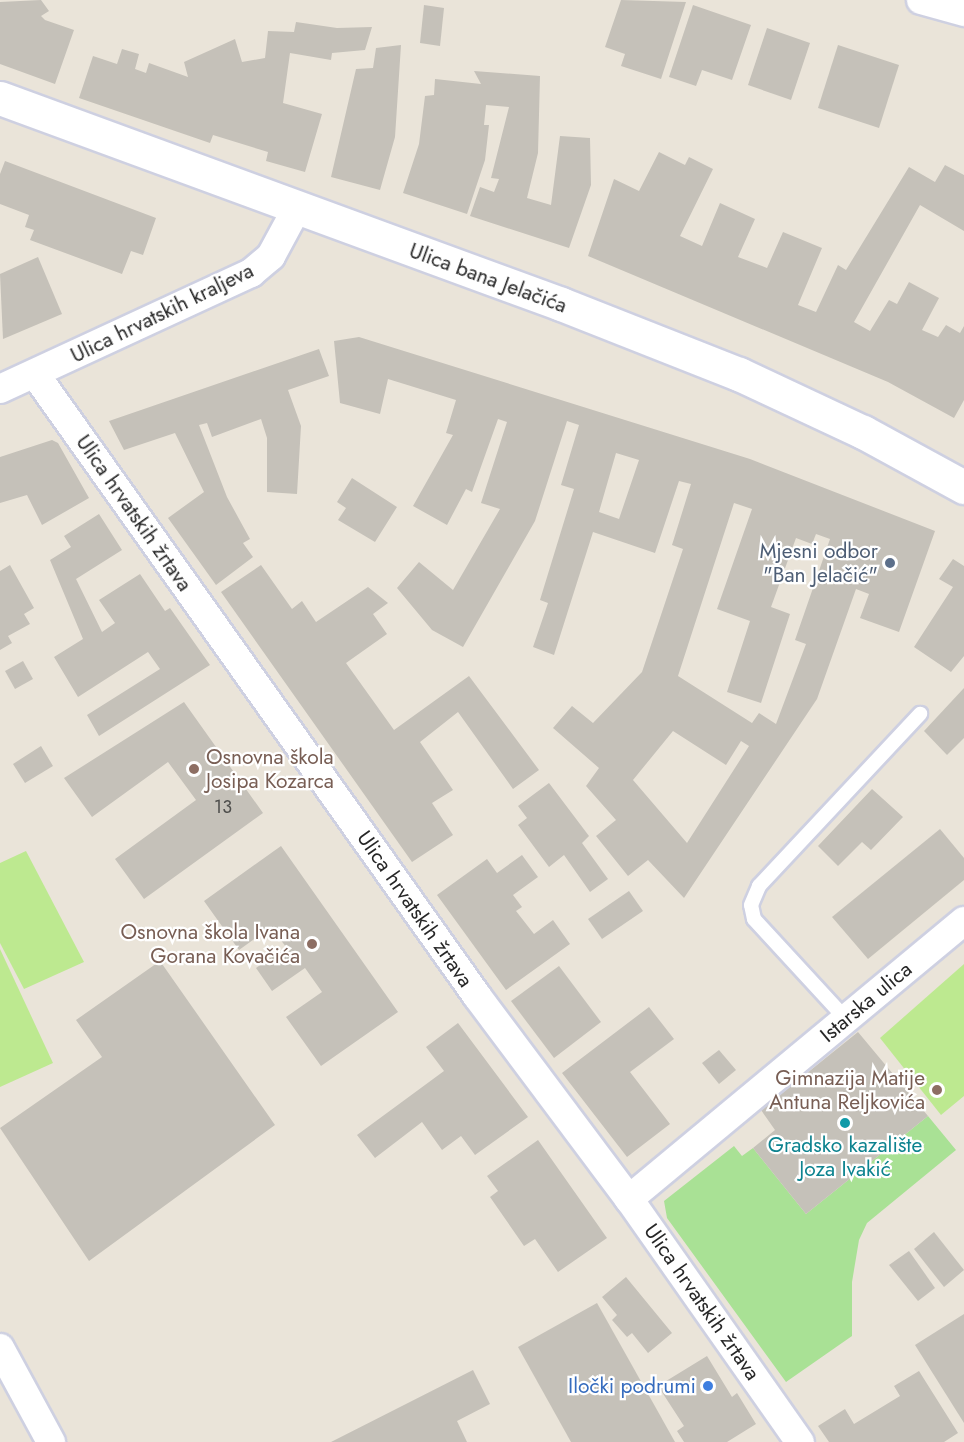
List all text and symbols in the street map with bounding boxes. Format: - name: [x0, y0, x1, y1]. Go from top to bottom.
- street label: Ulica bana Jelačića: [406, 238, 570, 318]
- street label: Ulica hrvatskih kraljeva: [67, 258, 257, 368]
- street label: Ulica hrvatskih žrtava: [71, 430, 197, 596]
- place label: Mjesni odbor "Ban Jelačić": [760, 538, 878, 588]
- marker: Mjesni odbor "Ban Jelačić": [883, 556, 897, 570]
- place label: Osnovna škola Josipa Kozarca: [206, 744, 334, 794]
- marker: Osnovna škola Josipa Kozarca: [187, 762, 201, 776]
- house number: 13: [214, 796, 232, 818]
- street label: Ulica hrvatskih žrtava: [352, 826, 478, 992]
- place label: Osnovna škola Ivana Gorana Kovačića: [120, 919, 300, 969]
- marker: Osnovna škola Ivana Gorana Kovačića: [305, 937, 319, 951]
- street label: Istarska ulica: [815, 957, 917, 1047]
- place label: Gimnazija Matije Antuna Reljkovića: [769, 1065, 925, 1115]
- marker: Gimnazija Matije Antuna Reljkovića: [930, 1083, 944, 1097]
- marker: Gradsko kazalište Joza Ivakić: [838, 1116, 852, 1130]
- place label: Gradsko kazalište Joza Ivakić: [768, 1132, 922, 1182]
- street label: Ulica hrvatskih žrtava: [639, 1219, 765, 1385]
- place label: Iločki podrumi: [568, 1373, 696, 1399]
- marker: Iločki podrumi: [701, 1379, 715, 1393]

